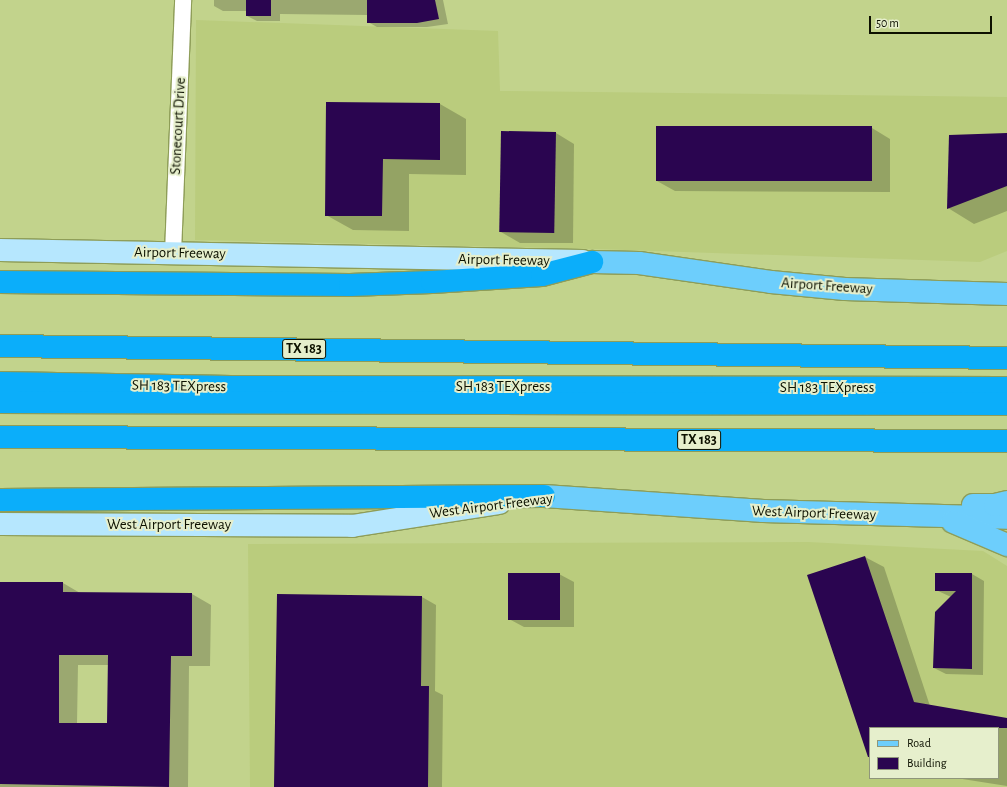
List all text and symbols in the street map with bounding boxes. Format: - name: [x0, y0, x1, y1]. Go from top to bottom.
- scale bar: [871, 8, 994, 34]
- text: 50 m: [876, 17, 899, 29]
- street label: Stonecourt Drive: [166, 77, 190, 175]
- street label: Airport Freeway: [134, 243, 226, 263]
- street label: Airport Freeway: [458, 250, 550, 270]
- street label: Airport Freeway: [781, 274, 873, 298]
- road number: TX 183: [282, 337, 326, 361]
- street label: SH 183 TEXpress: [132, 376, 226, 396]
- street label: SH 183 TEXpress: [456, 378, 550, 396]
- street label: SH 183 TEXpress: [780, 379, 874, 397]
- road number: TX 183: [677, 428, 721, 452]
- street label: West Airport Freeway: [428, 489, 554, 523]
- street label: West Airport Freeway: [752, 502, 876, 524]
- street label: West Airport Freeway: [107, 516, 231, 534]
- legend: [869, 727, 999, 779]
- text: Road: [907, 737, 931, 749]
- text: Building: [907, 757, 947, 769]

